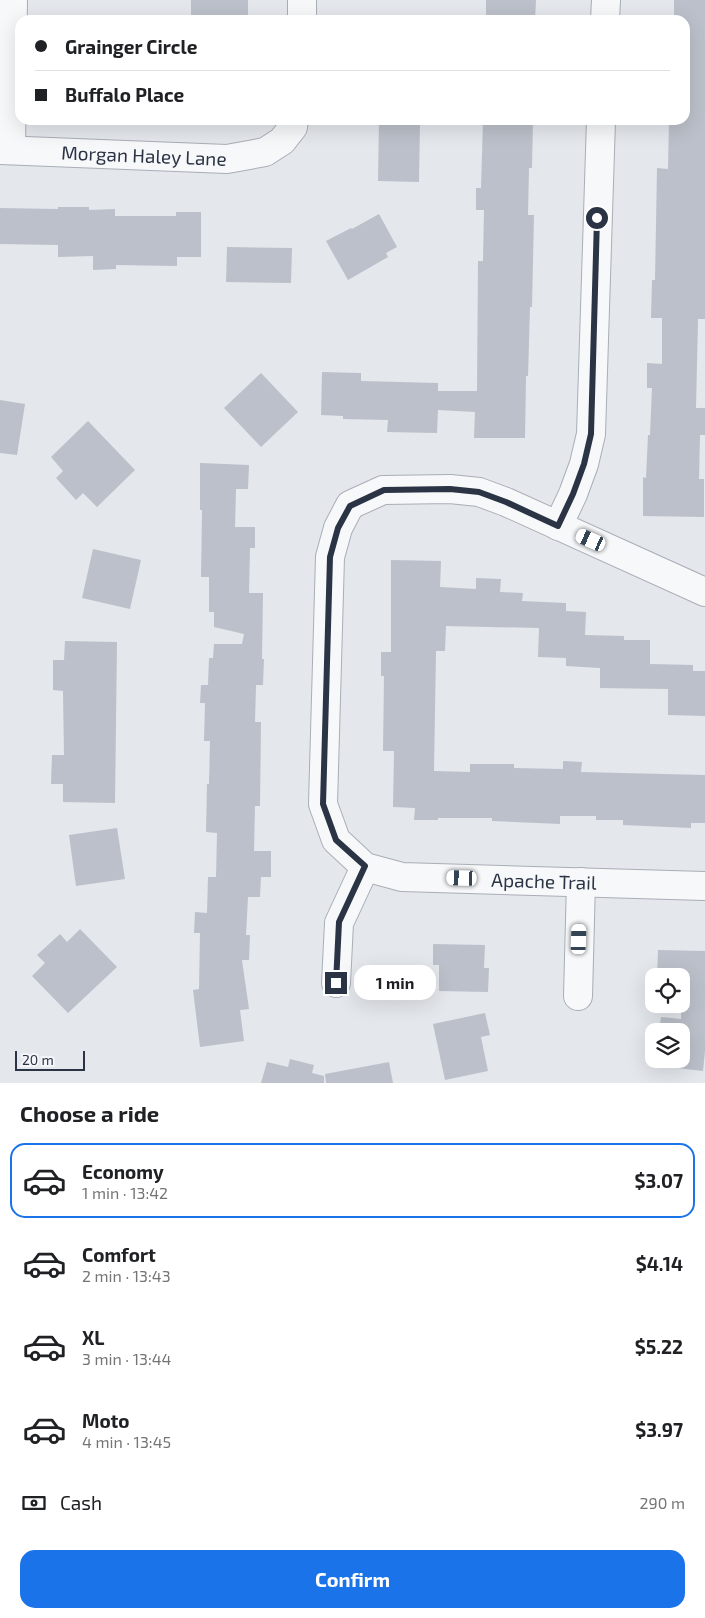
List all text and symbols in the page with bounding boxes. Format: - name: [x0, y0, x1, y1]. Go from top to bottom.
- text: Grainger Circle: [65, 35, 197, 58]
- text: Buffalo Place: [65, 83, 184, 106]
- street label: Morgan Haley Lane: [61, 140, 227, 170]
- route start: [586, 207, 608, 229]
- car: [574, 527, 607, 553]
- street label: Apache Trail: [491, 868, 597, 894]
- car: [446, 870, 477, 886]
- car: [570, 924, 587, 954]
- callout: 1 min: [354, 966, 436, 1000]
- map controls: [645, 968, 690, 1068]
- button: locate: [645, 968, 690, 1013]
- route end: [325, 972, 347, 994]
- text: 1 min: [376, 973, 414, 992]
- button: layers: [645, 1023, 690, 1068]
- scale bar: [15, 1048, 85, 1071]
- text: 20 m: [22, 1051, 54, 1068]
- text: Choose a ride: [20, 1100, 159, 1126]
- icon: car: [22, 1158, 67, 1203]
- text: Economy: [82, 1160, 164, 1183]
- text: $3.07: [635, 1169, 683, 1192]
- text: 1 min · 13:42: [82, 1183, 168, 1202]
- icon: car: [22, 1241, 67, 1286]
- text: Comfort: [82, 1243, 156, 1266]
- text: $4.14: [636, 1252, 683, 1275]
- text: 2 min · 13:43: [82, 1266, 171, 1285]
- icon: car: [22, 1324, 67, 1369]
- text: XL: [82, 1326, 104, 1349]
- text: $5.22: [635, 1335, 683, 1358]
- text: 3 min · 13:44: [82, 1349, 171, 1368]
- icon: car: [22, 1407, 67, 1452]
- text: Moto: [82, 1409, 130, 1432]
- text: $3.97: [635, 1418, 683, 1441]
- text: 4 min · 13:45: [82, 1432, 171, 1451]
- icon: cash: [20, 1489, 48, 1517]
- text: Cash: [60, 1491, 102, 1514]
- text: 290 m: [640, 1493, 685, 1512]
- button: Confirm: [20, 1550, 685, 1608]

